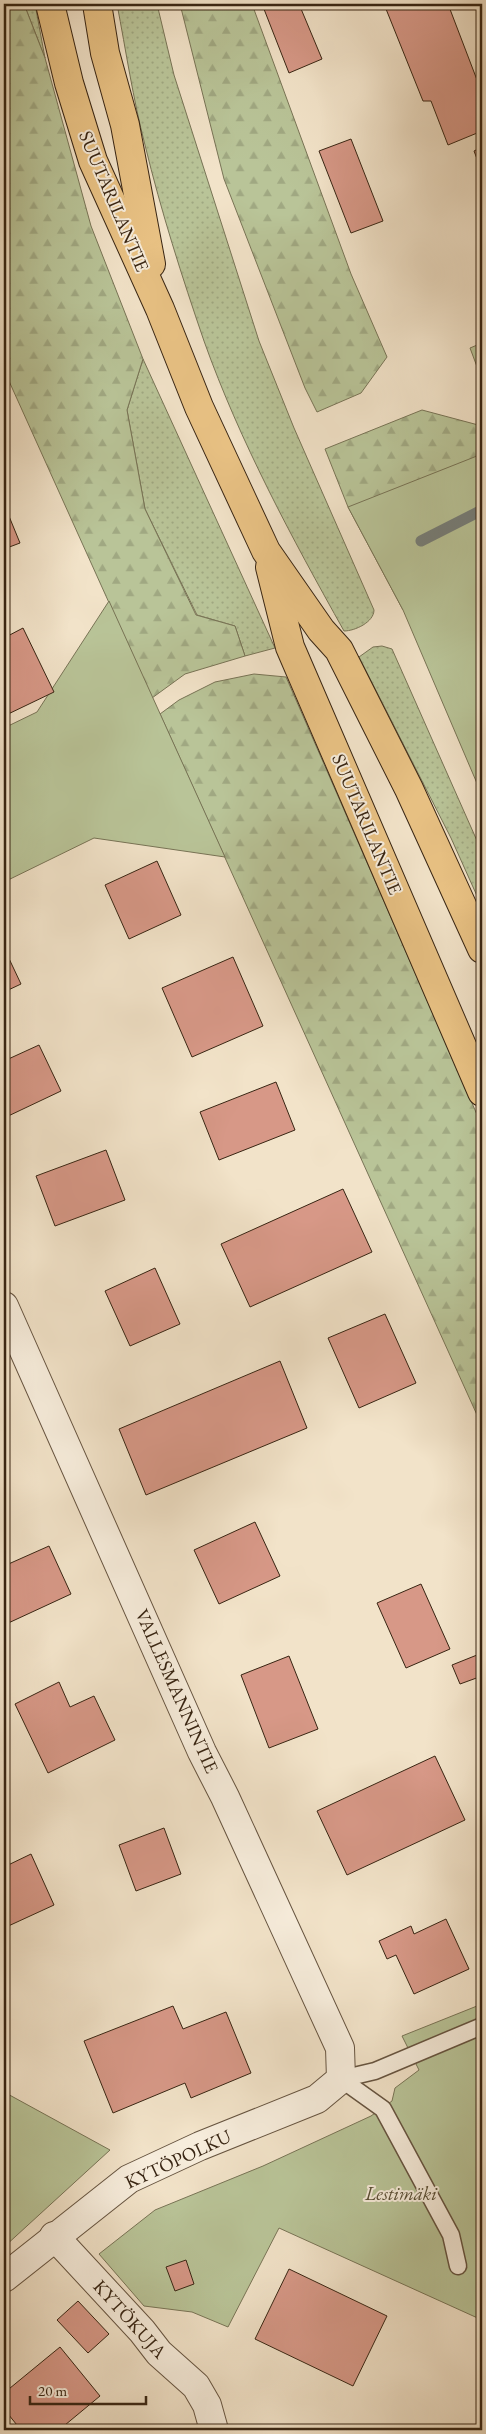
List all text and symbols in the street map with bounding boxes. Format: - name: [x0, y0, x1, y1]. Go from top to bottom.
- street label: SUUTARILANTIE: [73, 127, 155, 275]
- street label: SUUTARILANTIE: [326, 750, 408, 898]
- street label: VALLESMANNINTIE: [130, 1605, 225, 1777]
- street label: KYTÖPOLKU: [121, 2123, 235, 2195]
- park label: Lestimäki: [364, 2181, 438, 2206]
- street label: KYTÖKUJA: [88, 2274, 173, 2364]
- scale bar: [30, 2374, 146, 2406]
- text: 20 m: [38, 2381, 67, 2400]

